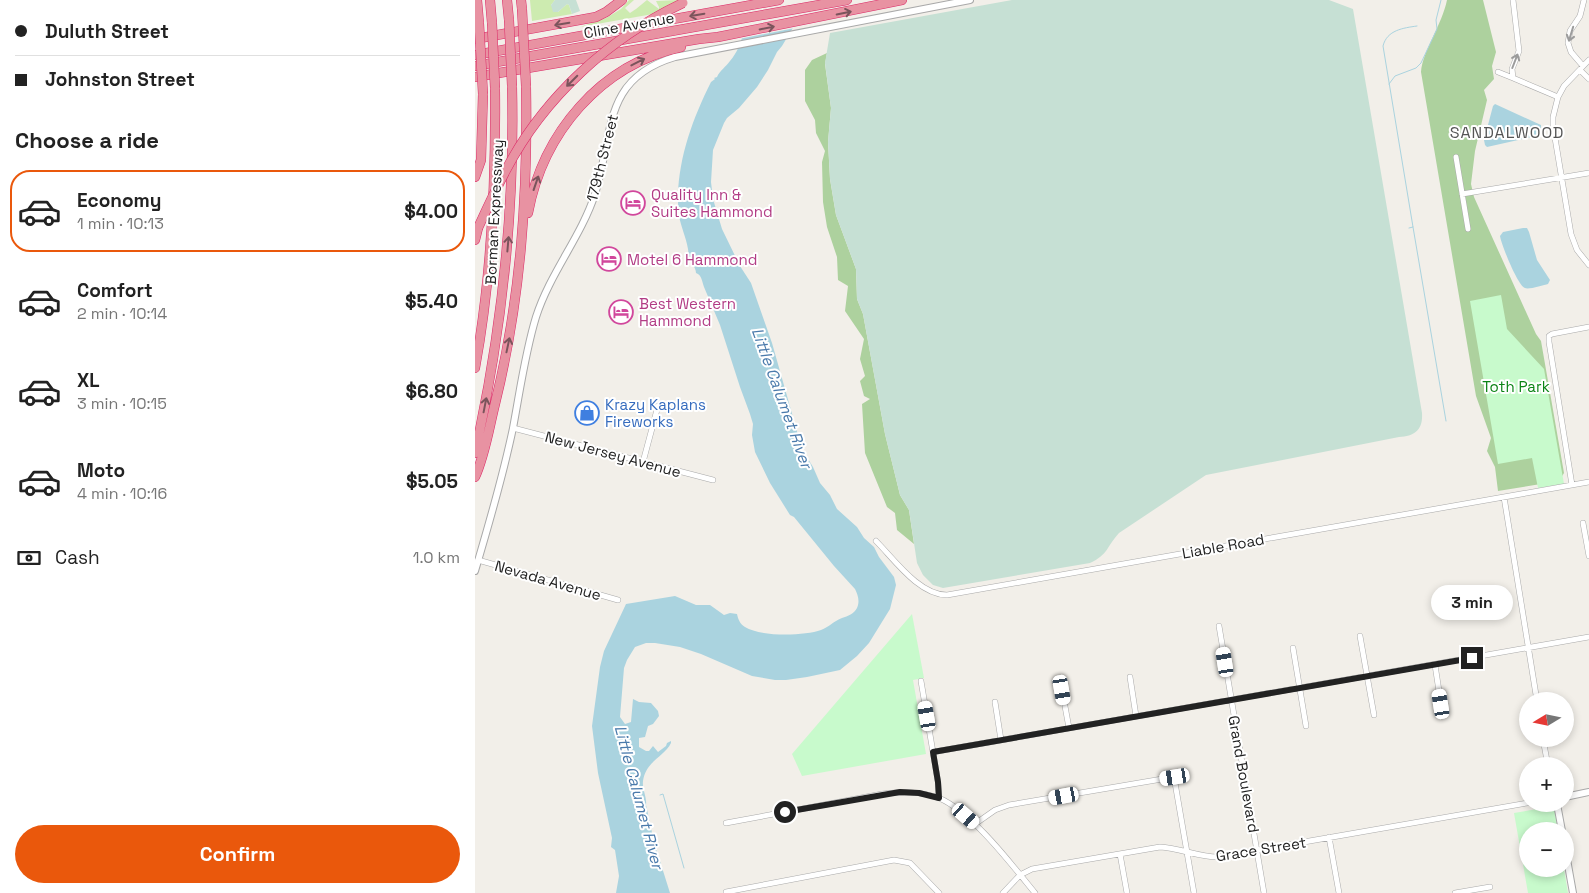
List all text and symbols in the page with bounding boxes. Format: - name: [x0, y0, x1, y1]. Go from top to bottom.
- one-way arrow: [836, 7, 852, 17]
- street label: Cline Avenue: [582, 8, 676, 42]
- one-way arrow: [690, 10, 706, 20]
- text: Duluth Street: [45, 19, 169, 44]
- one-way arrow: [554, 19, 570, 29]
- one-way arrow: [759, 23, 775, 32]
- one-way arrow: [1565, 26, 1575, 42]
- one-way arrow: [1511, 54, 1520, 69]
- one-way arrow: [630, 57, 645, 66]
- text: Johnston Street: [45, 67, 195, 92]
- one-way arrow: [566, 75, 578, 88]
- street label: 179th Street: [582, 112, 622, 204]
- district label: SANDALWOOD: [1450, 122, 1564, 143]
- text: Choose a ride: [15, 126, 159, 154]
- street label: Borman Expressway: [481, 139, 507, 285]
- one-way arrow: [532, 176, 541, 191]
- place label: Quality Inn & Suites Hammond: [651, 185, 773, 221]
- text: Economy: [77, 188, 161, 213]
- icon: car: [17, 189, 62, 234]
- hotel icon: Quality Inn & Suites Hammond: [620, 190, 646, 216]
- text: $4.00: [404, 199, 458, 224]
- text: 1 min · 10:13: [77, 213, 164, 234]
- one-way arrow: [503, 236, 513, 252]
- hotel icon: Motel 6 Hammond: [596, 246, 622, 272]
- place label: Motel 6 Hammond: [627, 250, 757, 269]
- text: Comfort: [77, 278, 153, 303]
- icon: car: [17, 279, 62, 324]
- text: $5.40: [405, 289, 458, 314]
- place label: Best Western Hammond: [639, 294, 736, 330]
- hotel icon: Best Western Hammond: [608, 299, 634, 325]
- text: 2 min · 10:14: [77, 303, 167, 324]
- water label: Little Calumet River: [747, 325, 818, 473]
- one-way arrow: [504, 338, 513, 354]
- text: XL: [77, 368, 100, 393]
- icon: car: [17, 369, 62, 414]
- park label: Toth Park: [1482, 377, 1550, 396]
- text: $6.80: [405, 379, 458, 404]
- text: 3 min · 10:15: [77, 393, 167, 414]
- place label: Krazy Kaplans Fireworks: [605, 395, 706, 431]
- one-way arrow: [481, 397, 491, 413]
- shop icon: Krazy Kaplans Fireworks: [574, 400, 600, 426]
- street label: New Jersey Avenue: [543, 427, 683, 481]
- text: Moto: [77, 458, 125, 483]
- icon: car: [17, 459, 62, 504]
- text: $5.05: [406, 469, 458, 494]
- text: 4 min · 10:16: [77, 483, 167, 504]
- street label: Liable Road: [1180, 529, 1266, 563]
- icon: cash: [15, 544, 43, 572]
- text: Cash: [55, 545, 100, 570]
- text: 1.0 km: [413, 547, 460, 568]
- street label: Nevada Avenue: [493, 556, 603, 604]
- callout: 3 min: [1431, 586, 1513, 620]
- text: 3 min: [1451, 592, 1493, 613]
- car: [1215, 646, 1234, 678]
- route end: [1461, 647, 1483, 669]
- car: [1052, 674, 1071, 706]
- car: [1431, 688, 1450, 720]
- north arrow: [1519, 692, 1574, 748]
- map controls: [1519, 692, 1574, 877]
- car: [917, 700, 936, 732]
- street label: Grand Boulevard: [1224, 714, 1264, 834]
- water label: Little Calumet River: [610, 723, 669, 873]
- button: +: [1519, 757, 1574, 812]
- car: [1159, 767, 1190, 787]
- car: [1047, 786, 1080, 806]
- car: [949, 800, 982, 832]
- route start: [774, 801, 796, 823]
- button: −: [1519, 822, 1574, 877]
- button: Confirm: [15, 825, 460, 883]
- street label: Grace Street: [1214, 832, 1308, 866]

